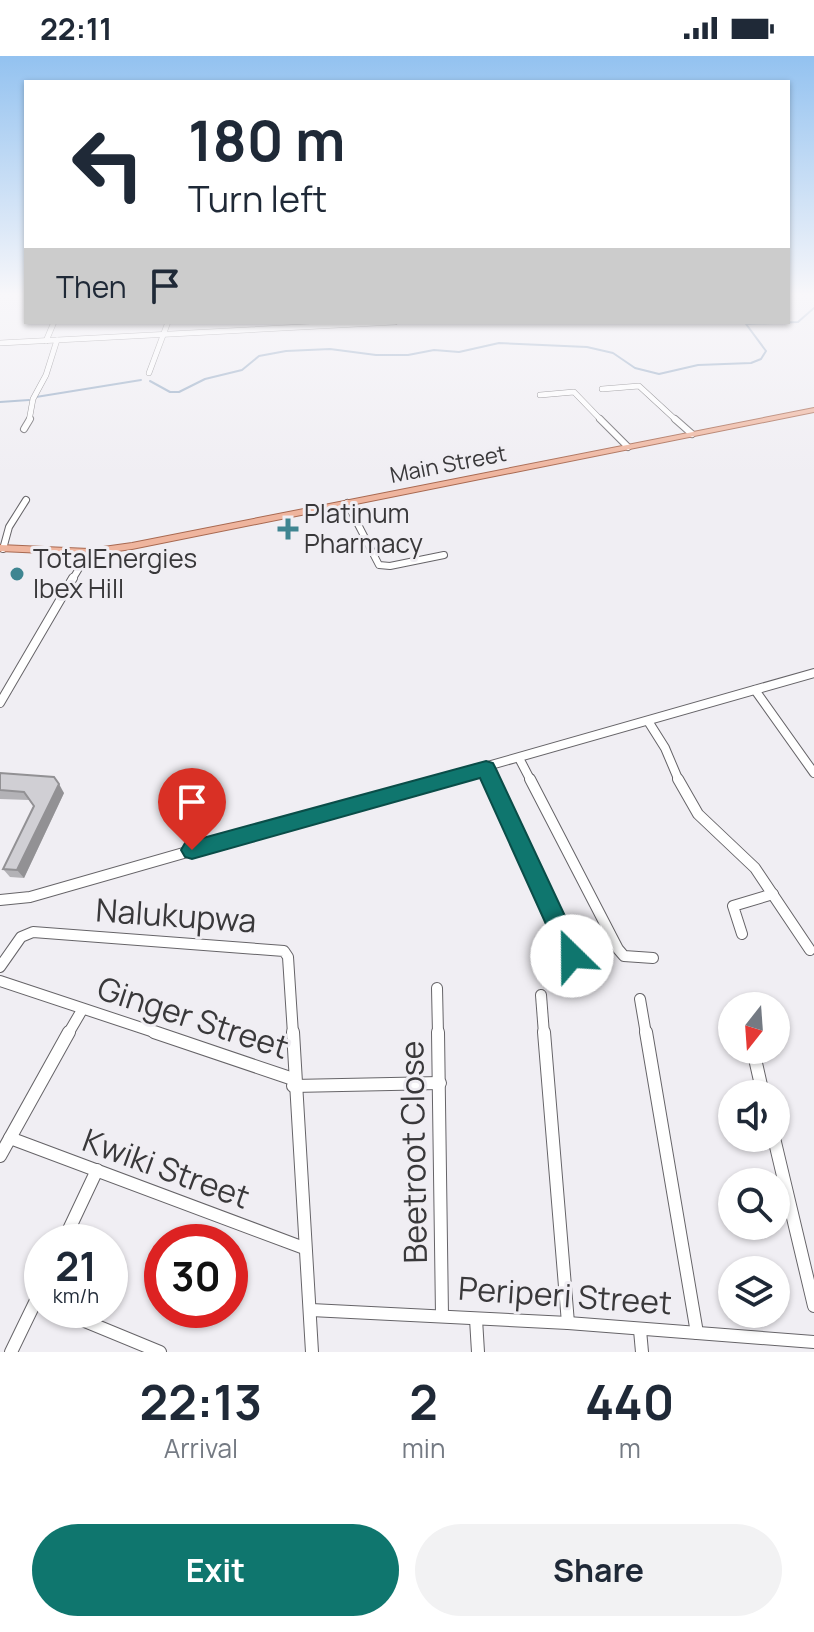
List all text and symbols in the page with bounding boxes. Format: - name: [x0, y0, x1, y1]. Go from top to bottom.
- text: 22:11: [40, 8, 112, 49]
- text: 180 m: [188, 101, 345, 178]
- icon: left: [56, 112, 160, 216]
- text: Turn left: [188, 174, 327, 223]
- icon: arrive: [143, 264, 187, 308]
- text: Then: [56, 266, 127, 307]
- street label: Main Street: [387, 438, 509, 490]
- place label: Platinum Pharmacy: [304, 495, 423, 561]
- marker: Platinum Pharmacy: [279, 520, 297, 538]
- place label: TotalEnergies Ibex Hill: [33, 540, 197, 606]
- marker: TotalEnergies Ibex Hill: [8, 565, 26, 583]
- pin: [158, 768, 226, 850]
- icon: arrive: [170, 780, 214, 824]
- street label: Nalukupwa: [94, 887, 258, 943]
- position arrow: [530, 914, 614, 998]
- street label: Ginger Street: [92, 965, 295, 1069]
- north arrow: [718, 992, 790, 1064]
- map controls: [718, 992, 790, 1328]
- street label: Beetroot Close: [389, 1040, 437, 1264]
- button: sound: [718, 1080, 790, 1152]
- street label: Kwiki Street: [77, 1118, 256, 1219]
- button: search: [718, 1168, 790, 1240]
- speed limit sign: 30: [144, 1224, 248, 1328]
- text: 21: [55, 1238, 97, 1293]
- button: layers: [718, 1256, 790, 1328]
- street label: Periperi Street: [457, 1266, 673, 1324]
- text: km/h: [53, 1282, 99, 1309]
- text: 22:13: [140, 1369, 262, 1434]
- text: 2: [409, 1369, 438, 1434]
- text: 440: [585, 1369, 674, 1434]
- text: Arrival: [164, 1430, 238, 1466]
- text: min: [402, 1430, 445, 1466]
- text: m: [619, 1430, 641, 1466]
- button: Exit: [32, 1524, 399, 1616]
- button: Share: [415, 1524, 782, 1616]

